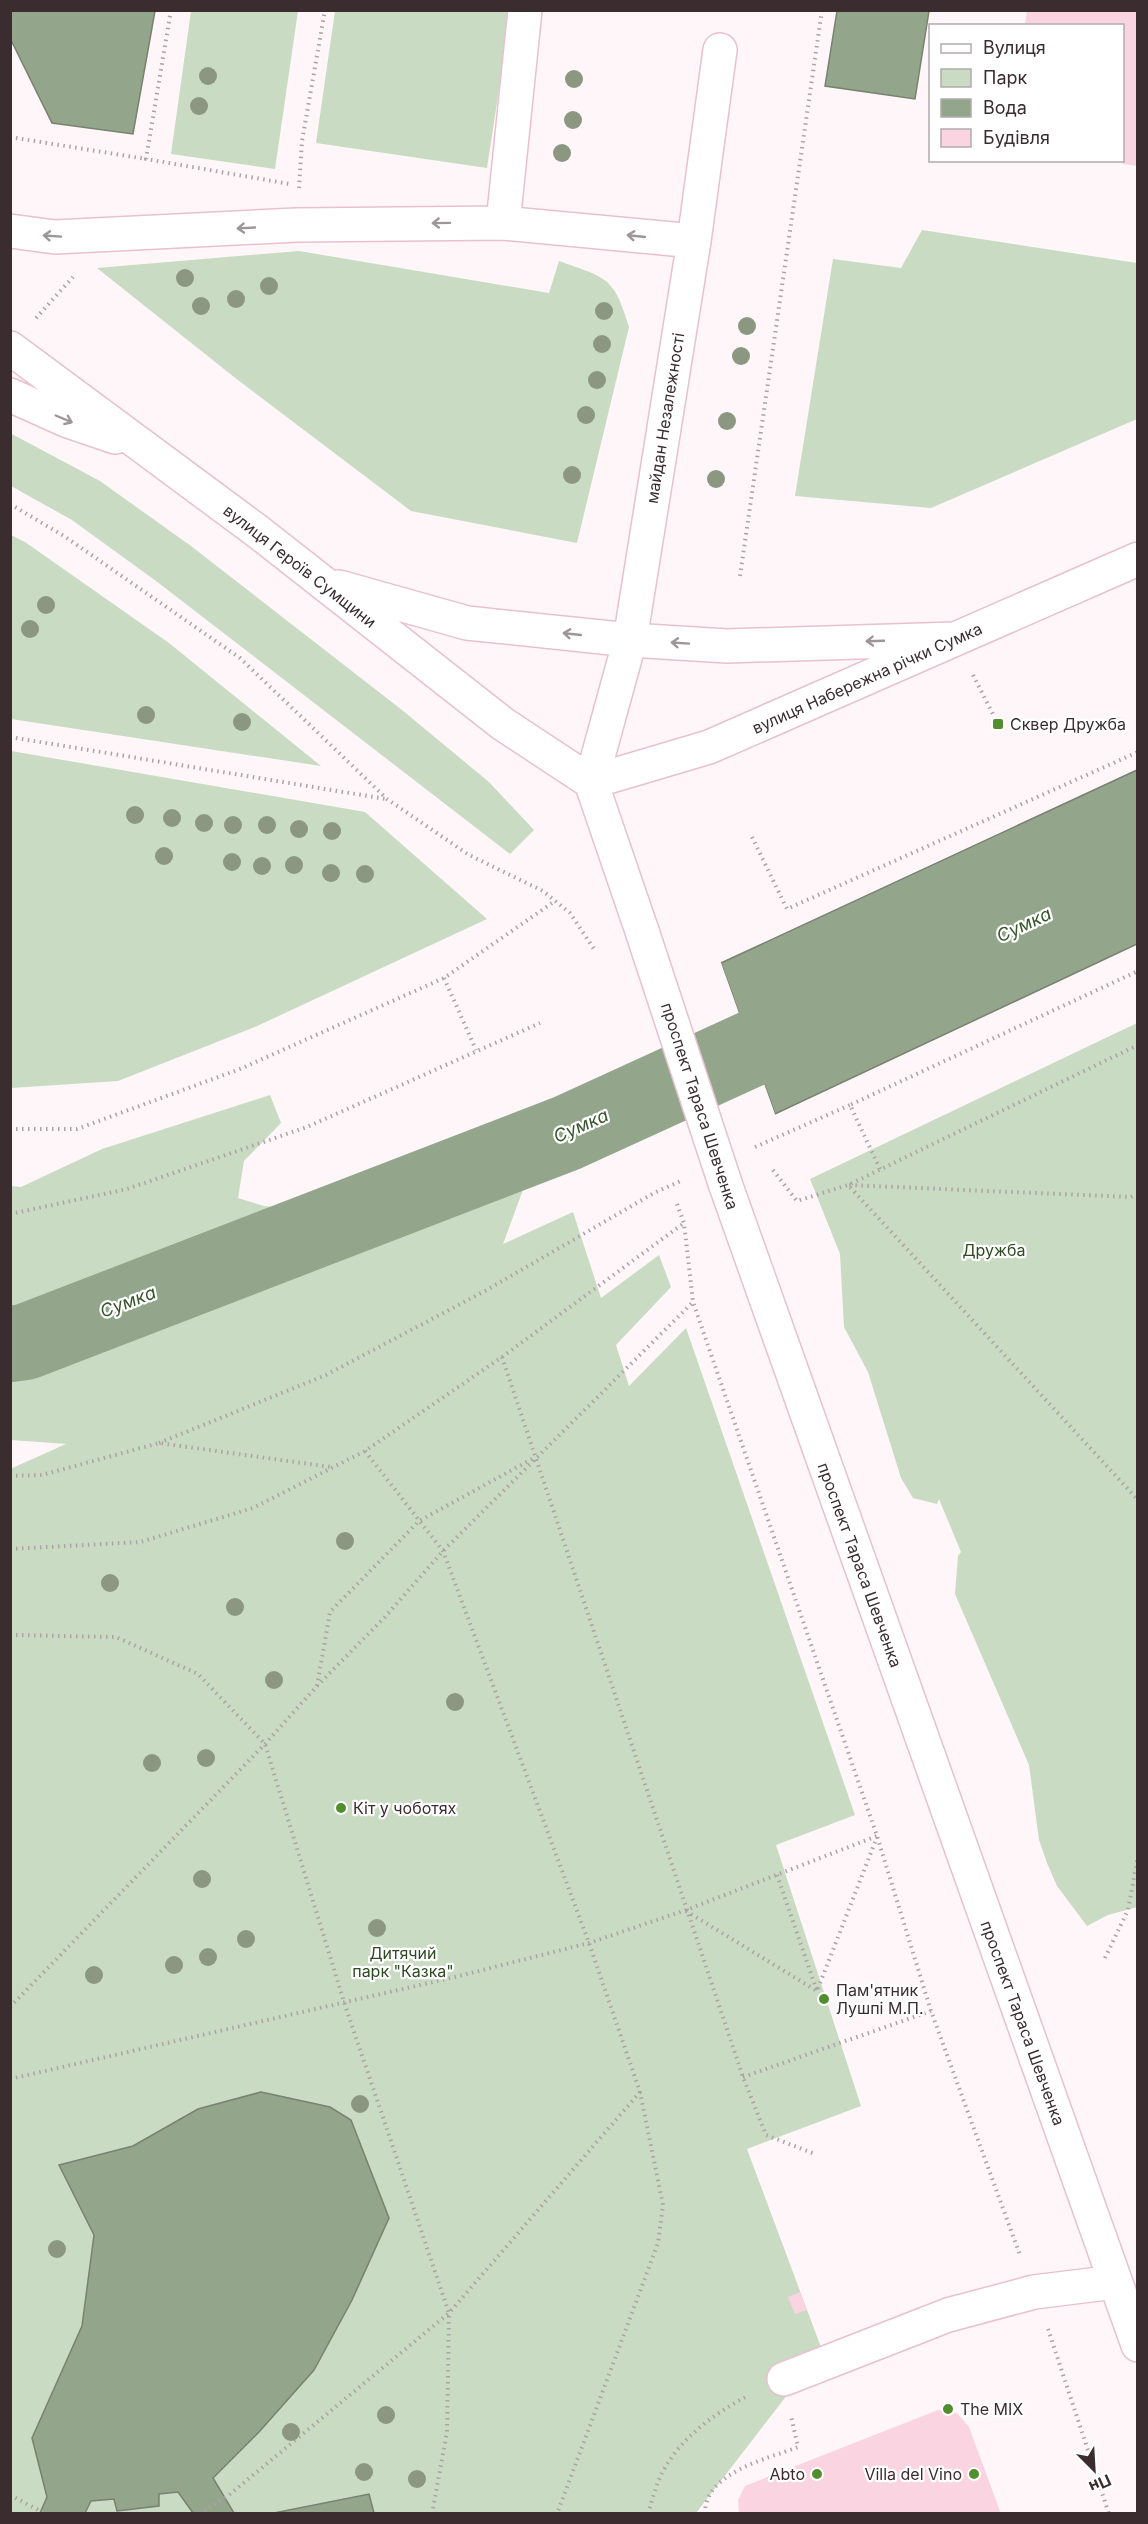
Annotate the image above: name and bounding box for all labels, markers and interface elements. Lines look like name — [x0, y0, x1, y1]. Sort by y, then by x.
legend — [929, 24, 1124, 162]
text: Вулиця — [983, 37, 1046, 58]
text: Парк — [983, 67, 1028, 88]
text: Вода — [983, 97, 1027, 118]
text: Будівля — [983, 127, 1050, 148]
one-way arrow — [432, 218, 452, 229]
one-way arrow — [237, 222, 257, 233]
one-way arrow — [42, 230, 62, 241]
one-way arrow — [626, 230, 646, 241]
street label: майдан Незалежності — [642, 331, 688, 505]
one-way arrow — [54, 414, 72, 425]
street label: вулиця Героїв Сумщини — [220, 500, 380, 632]
street label: вулиця Набережна річки Сумка — [749, 618, 985, 738]
one-way arrow — [562, 628, 582, 639]
one-way arrow — [866, 636, 886, 647]
one-way arrow — [671, 637, 691, 648]
place label: Сквер Дружба — [1010, 714, 1126, 734]
marker: Сквер Дружба — [991, 717, 1005, 731]
water label: Сумка — [993, 903, 1054, 946]
street label: проспект Тараса Шевченка — [657, 1000, 743, 1212]
water label: Сумка — [550, 1104, 612, 1147]
park label: Дружба — [962, 1240, 1026, 1260]
water label: Сумка — [97, 1281, 159, 1322]
street label: проспект Тараса Шевченка — [814, 1460, 906, 1670]
place label: Кіт у чоботях — [353, 1798, 457, 1818]
marker: Кіт у чоботях — [334, 1801, 348, 1815]
street label: проспект Тараса Шевченка — [977, 1918, 1069, 2128]
park label: Дитячий парк "Казка" — [352, 1943, 454, 1981]
place label: Пам'ятник Лушпі М.П. — [836, 1980, 924, 2018]
marker: Пам'ятник Лушпі М.П. — [817, 1992, 831, 2006]
place label: The MIX — [960, 2399, 1023, 2419]
marker: The MIX — [941, 2402, 955, 2416]
north arrow — [1064, 2440, 1124, 2500]
place label: Abto — [769, 2464, 805, 2484]
place label: Villa del Vino — [864, 2464, 962, 2484]
marker: Abto — [810, 2467, 824, 2481]
marker: Villa del Vino — [967, 2467, 981, 2481]
text: Пн — [1086, 2470, 1114, 2497]

